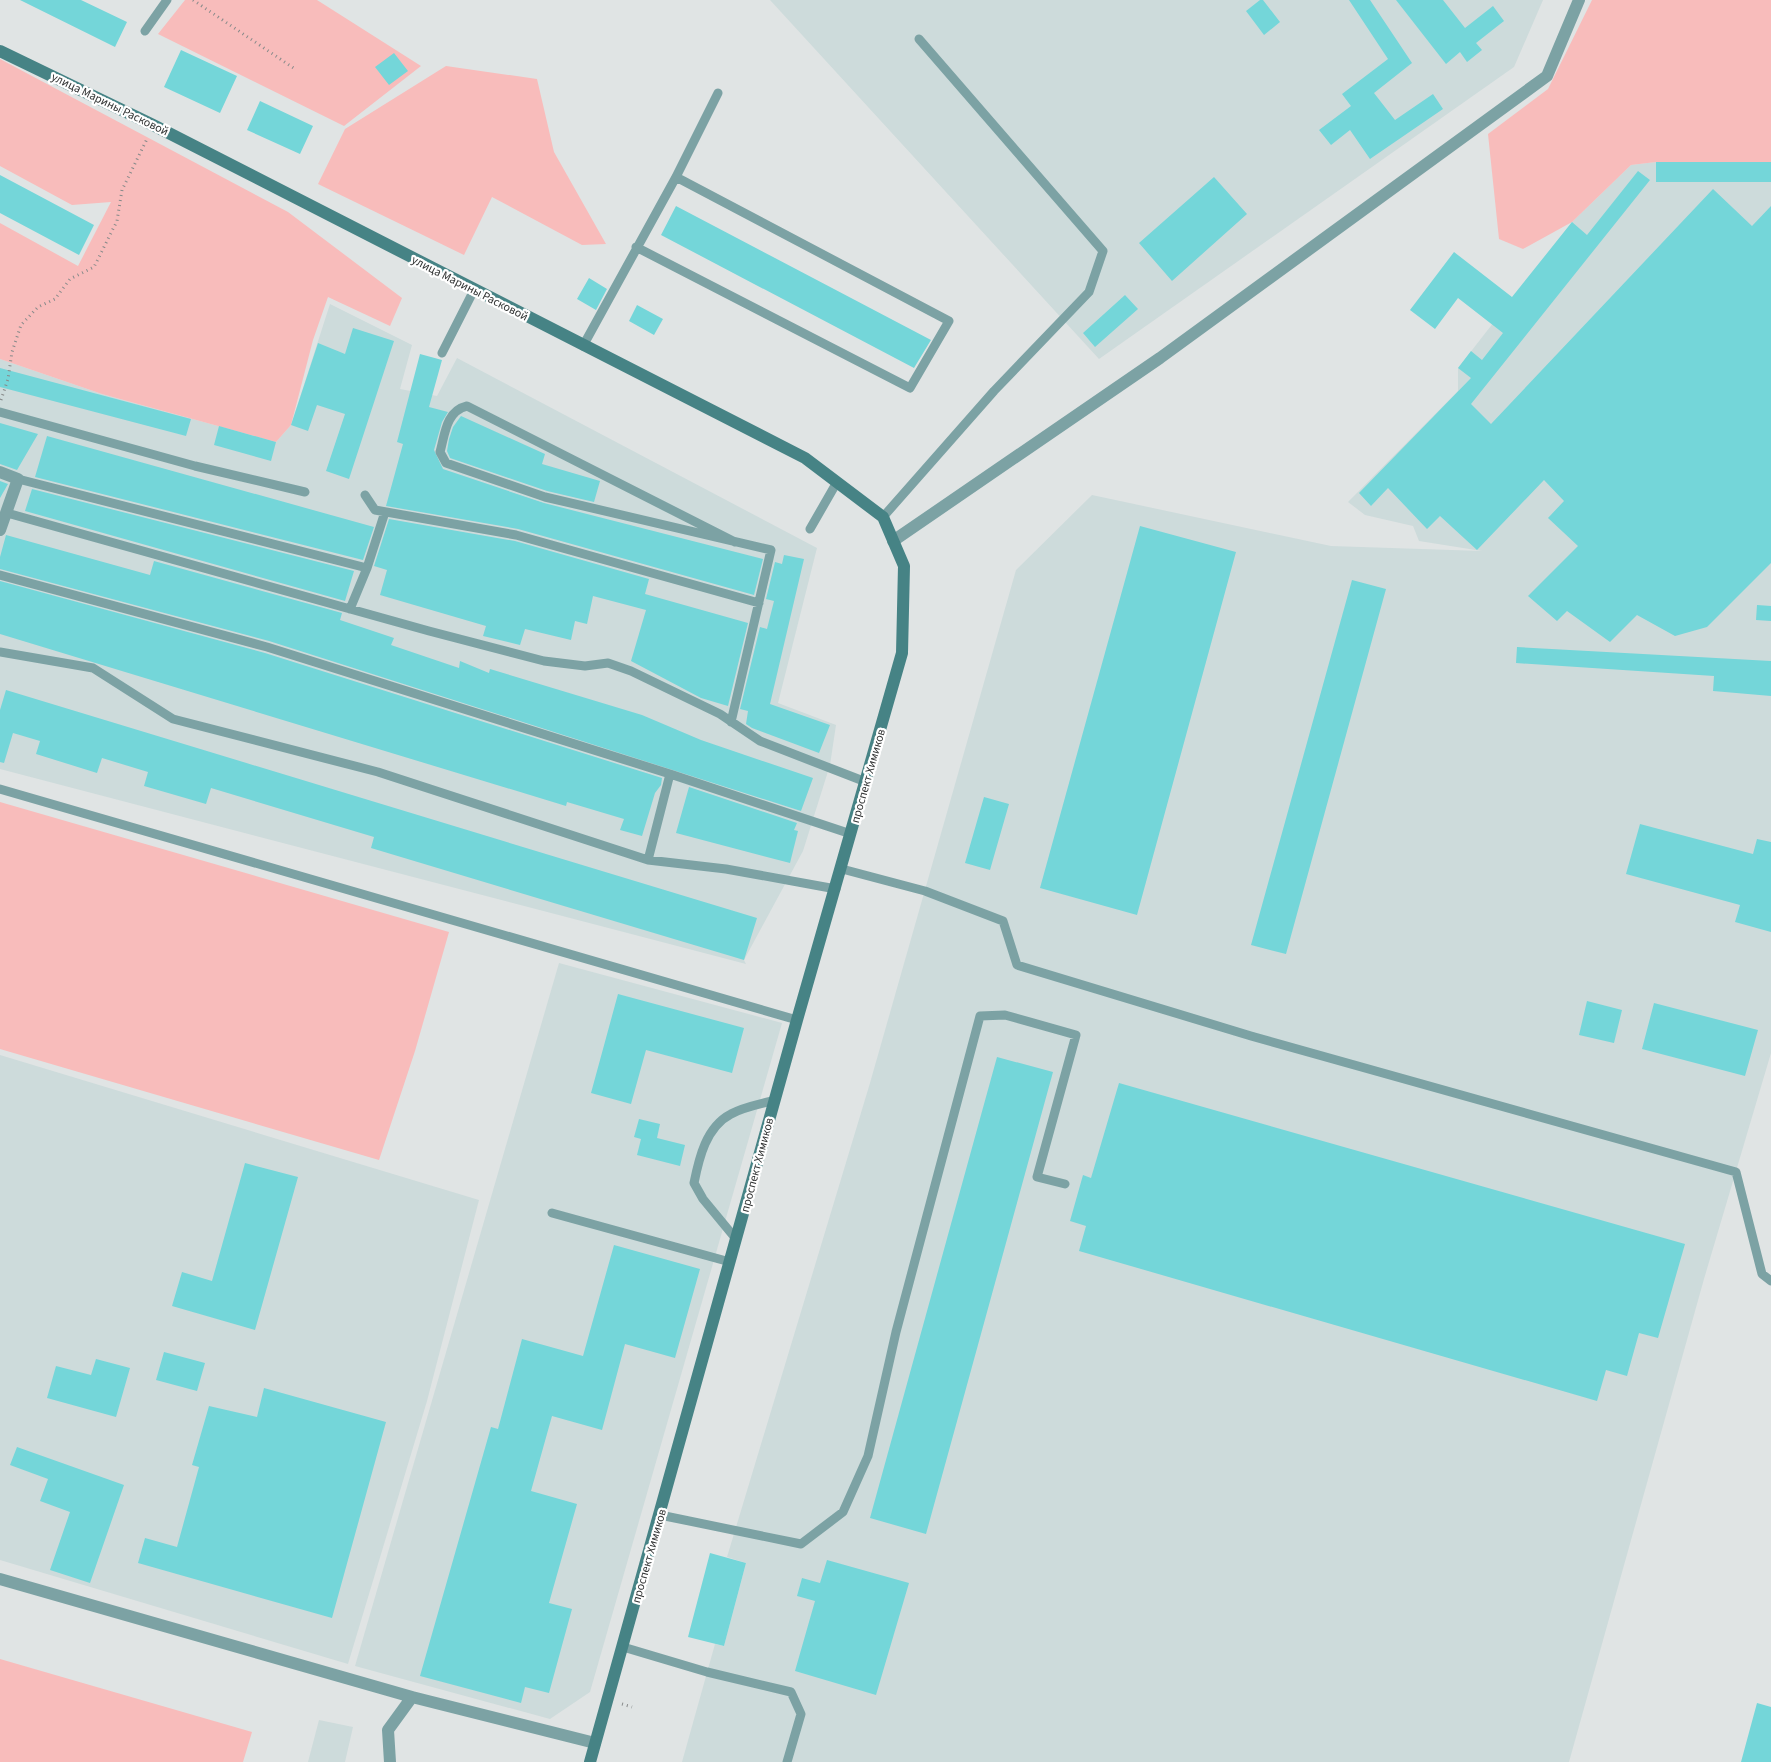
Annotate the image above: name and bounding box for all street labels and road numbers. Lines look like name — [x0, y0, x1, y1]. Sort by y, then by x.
street label: улица Марины Расковой — [48, 69, 171, 140]
street label: улица Марины Расковой — [409, 252, 531, 325]
street label: проспект Химиков — [847, 727, 890, 825]
street label: проспект Химиков — [737, 1116, 778, 1214]
street label: проспект Химиков — [628, 1507, 671, 1605]

